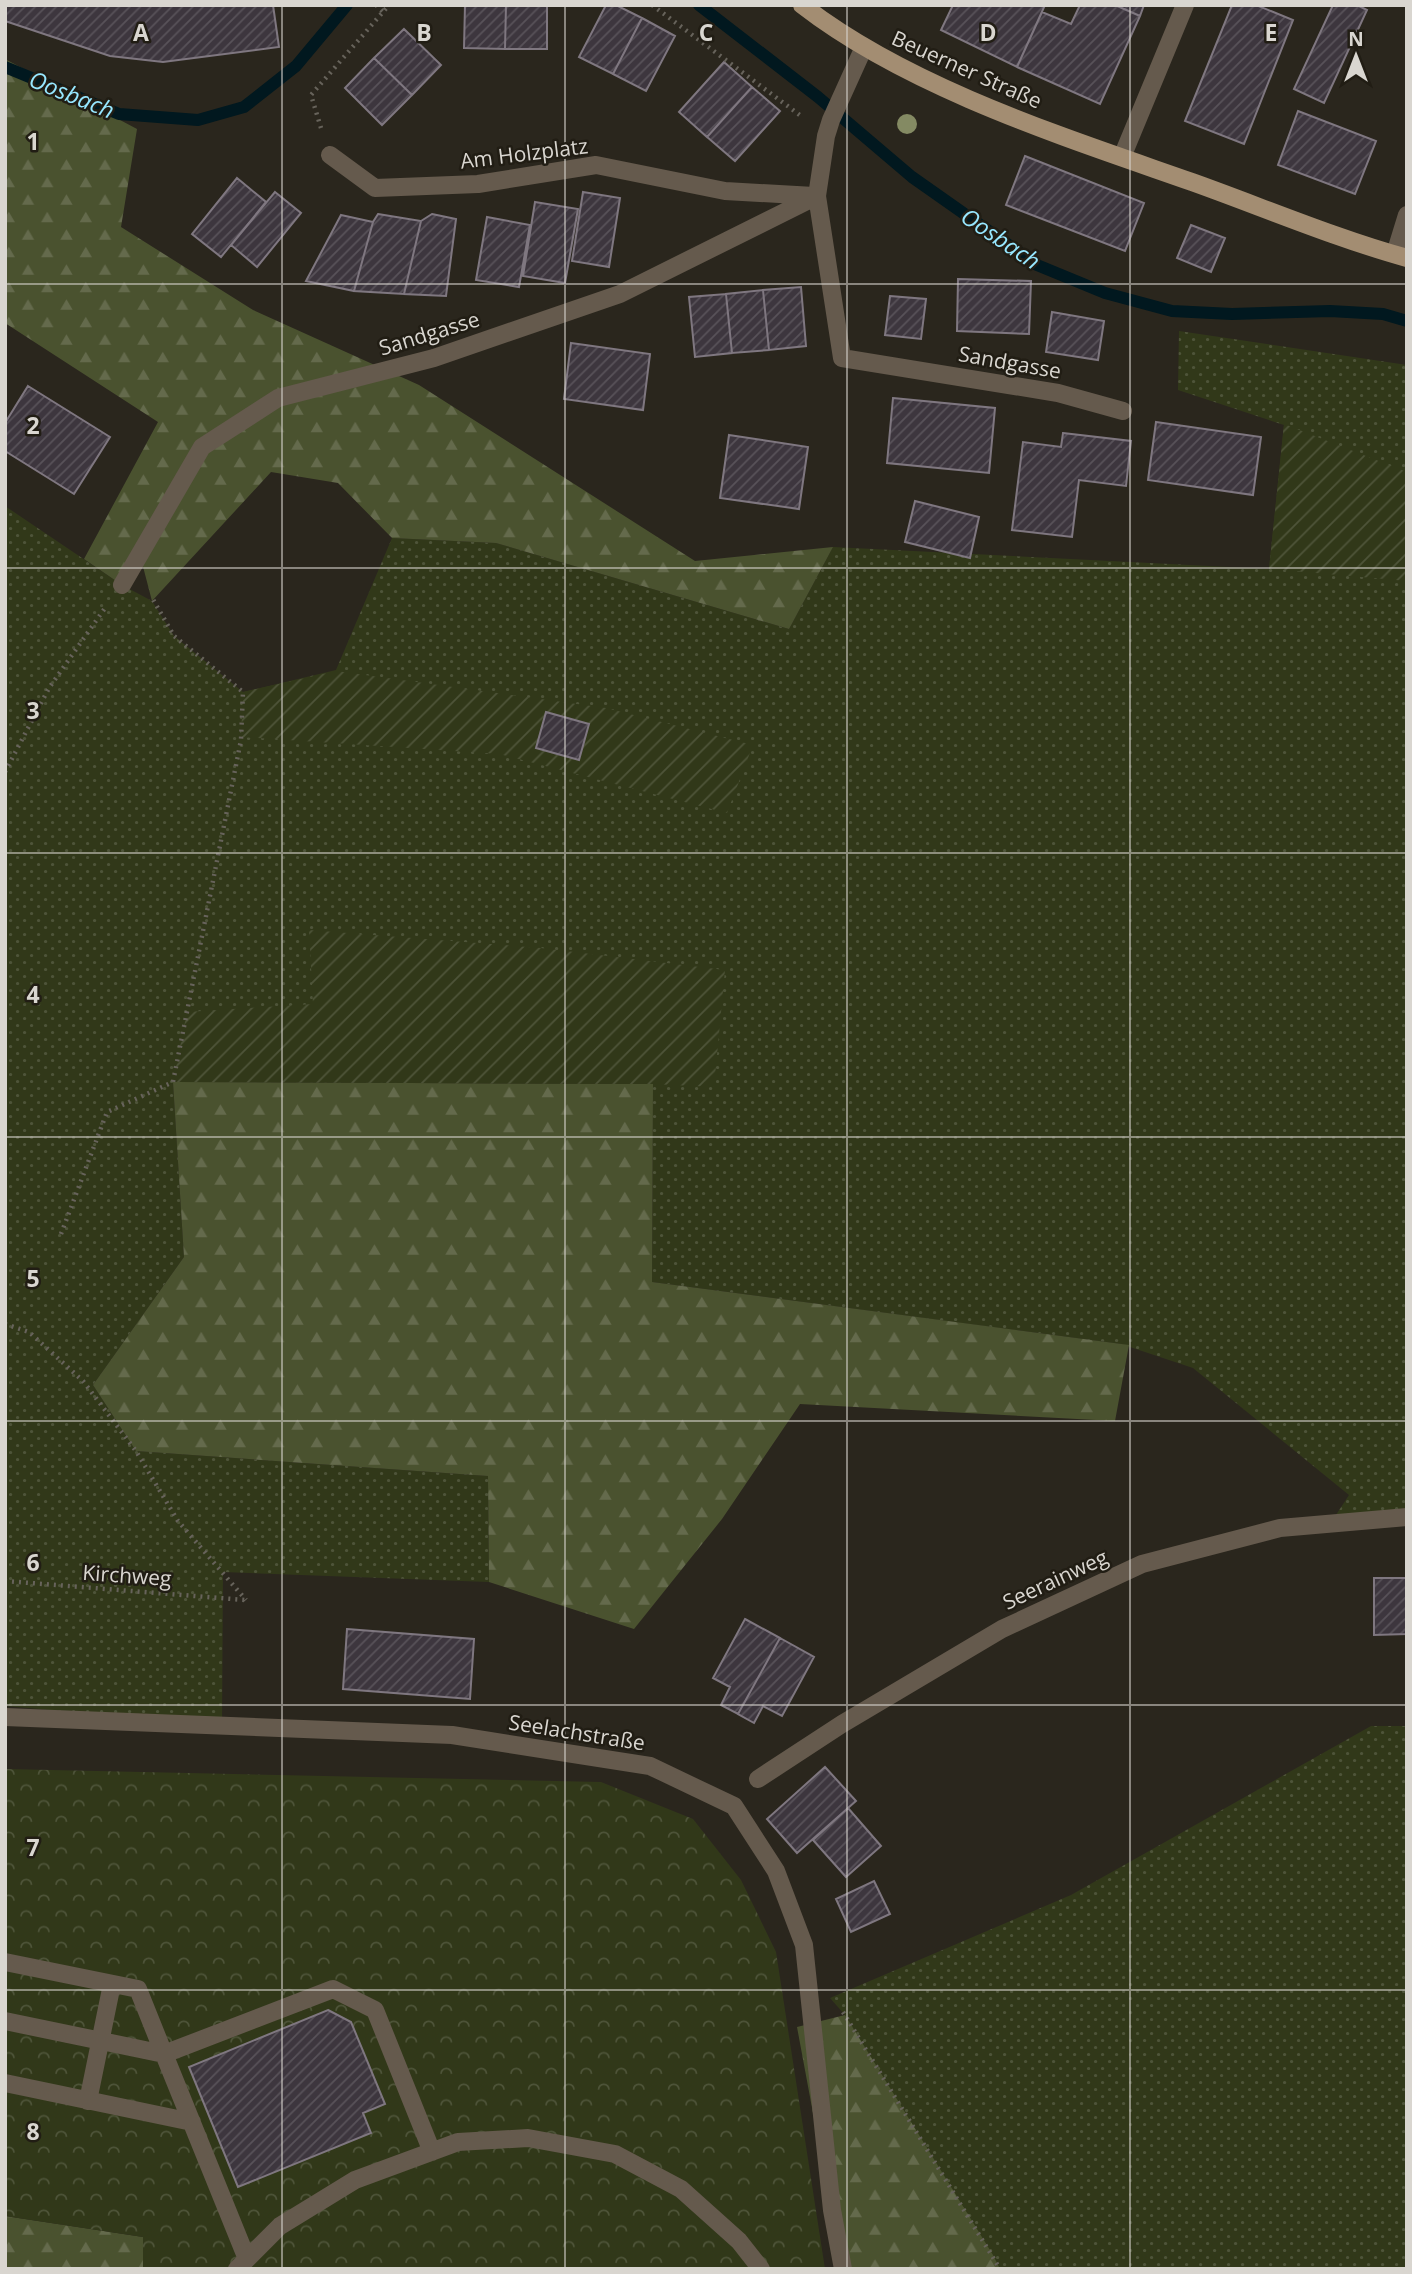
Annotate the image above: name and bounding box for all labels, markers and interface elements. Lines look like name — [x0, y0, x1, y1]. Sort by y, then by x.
text: A — [133, 16, 149, 48]
text: B — [416, 16, 432, 48]
text: C — [699, 16, 713, 48]
text: D — [979, 16, 997, 48]
text: E — [1265, 16, 1277, 48]
north arrow — [1321, 21, 1391, 91]
street label: Beuerner Straße — [888, 23, 1046, 115]
text: N — [1348, 26, 1364, 52]
water label: Oosbach — [25, 62, 119, 126]
text: 1 — [26, 125, 40, 157]
street label: Am Holzplatz — [458, 131, 590, 175]
water label: Oosbach — [955, 200, 1047, 276]
street label: Sandgasse — [375, 304, 483, 362]
street label: Sandgasse — [956, 339, 1064, 385]
text: 2 — [26, 409, 40, 441]
text: 3 — [26, 694, 40, 726]
text: 4 — [26, 978, 40, 1010]
text: 5 — [26, 1262, 40, 1294]
street label: Seerainweg — [998, 1542, 1112, 1616]
text: 6 — [26, 1546, 40, 1578]
street label: Kirchweg — [82, 1558, 172, 1592]
street label: Seelachstraße — [507, 1707, 647, 1757]
text: 7 — [26, 1831, 40, 1863]
text: 8 — [26, 2115, 40, 2147]

